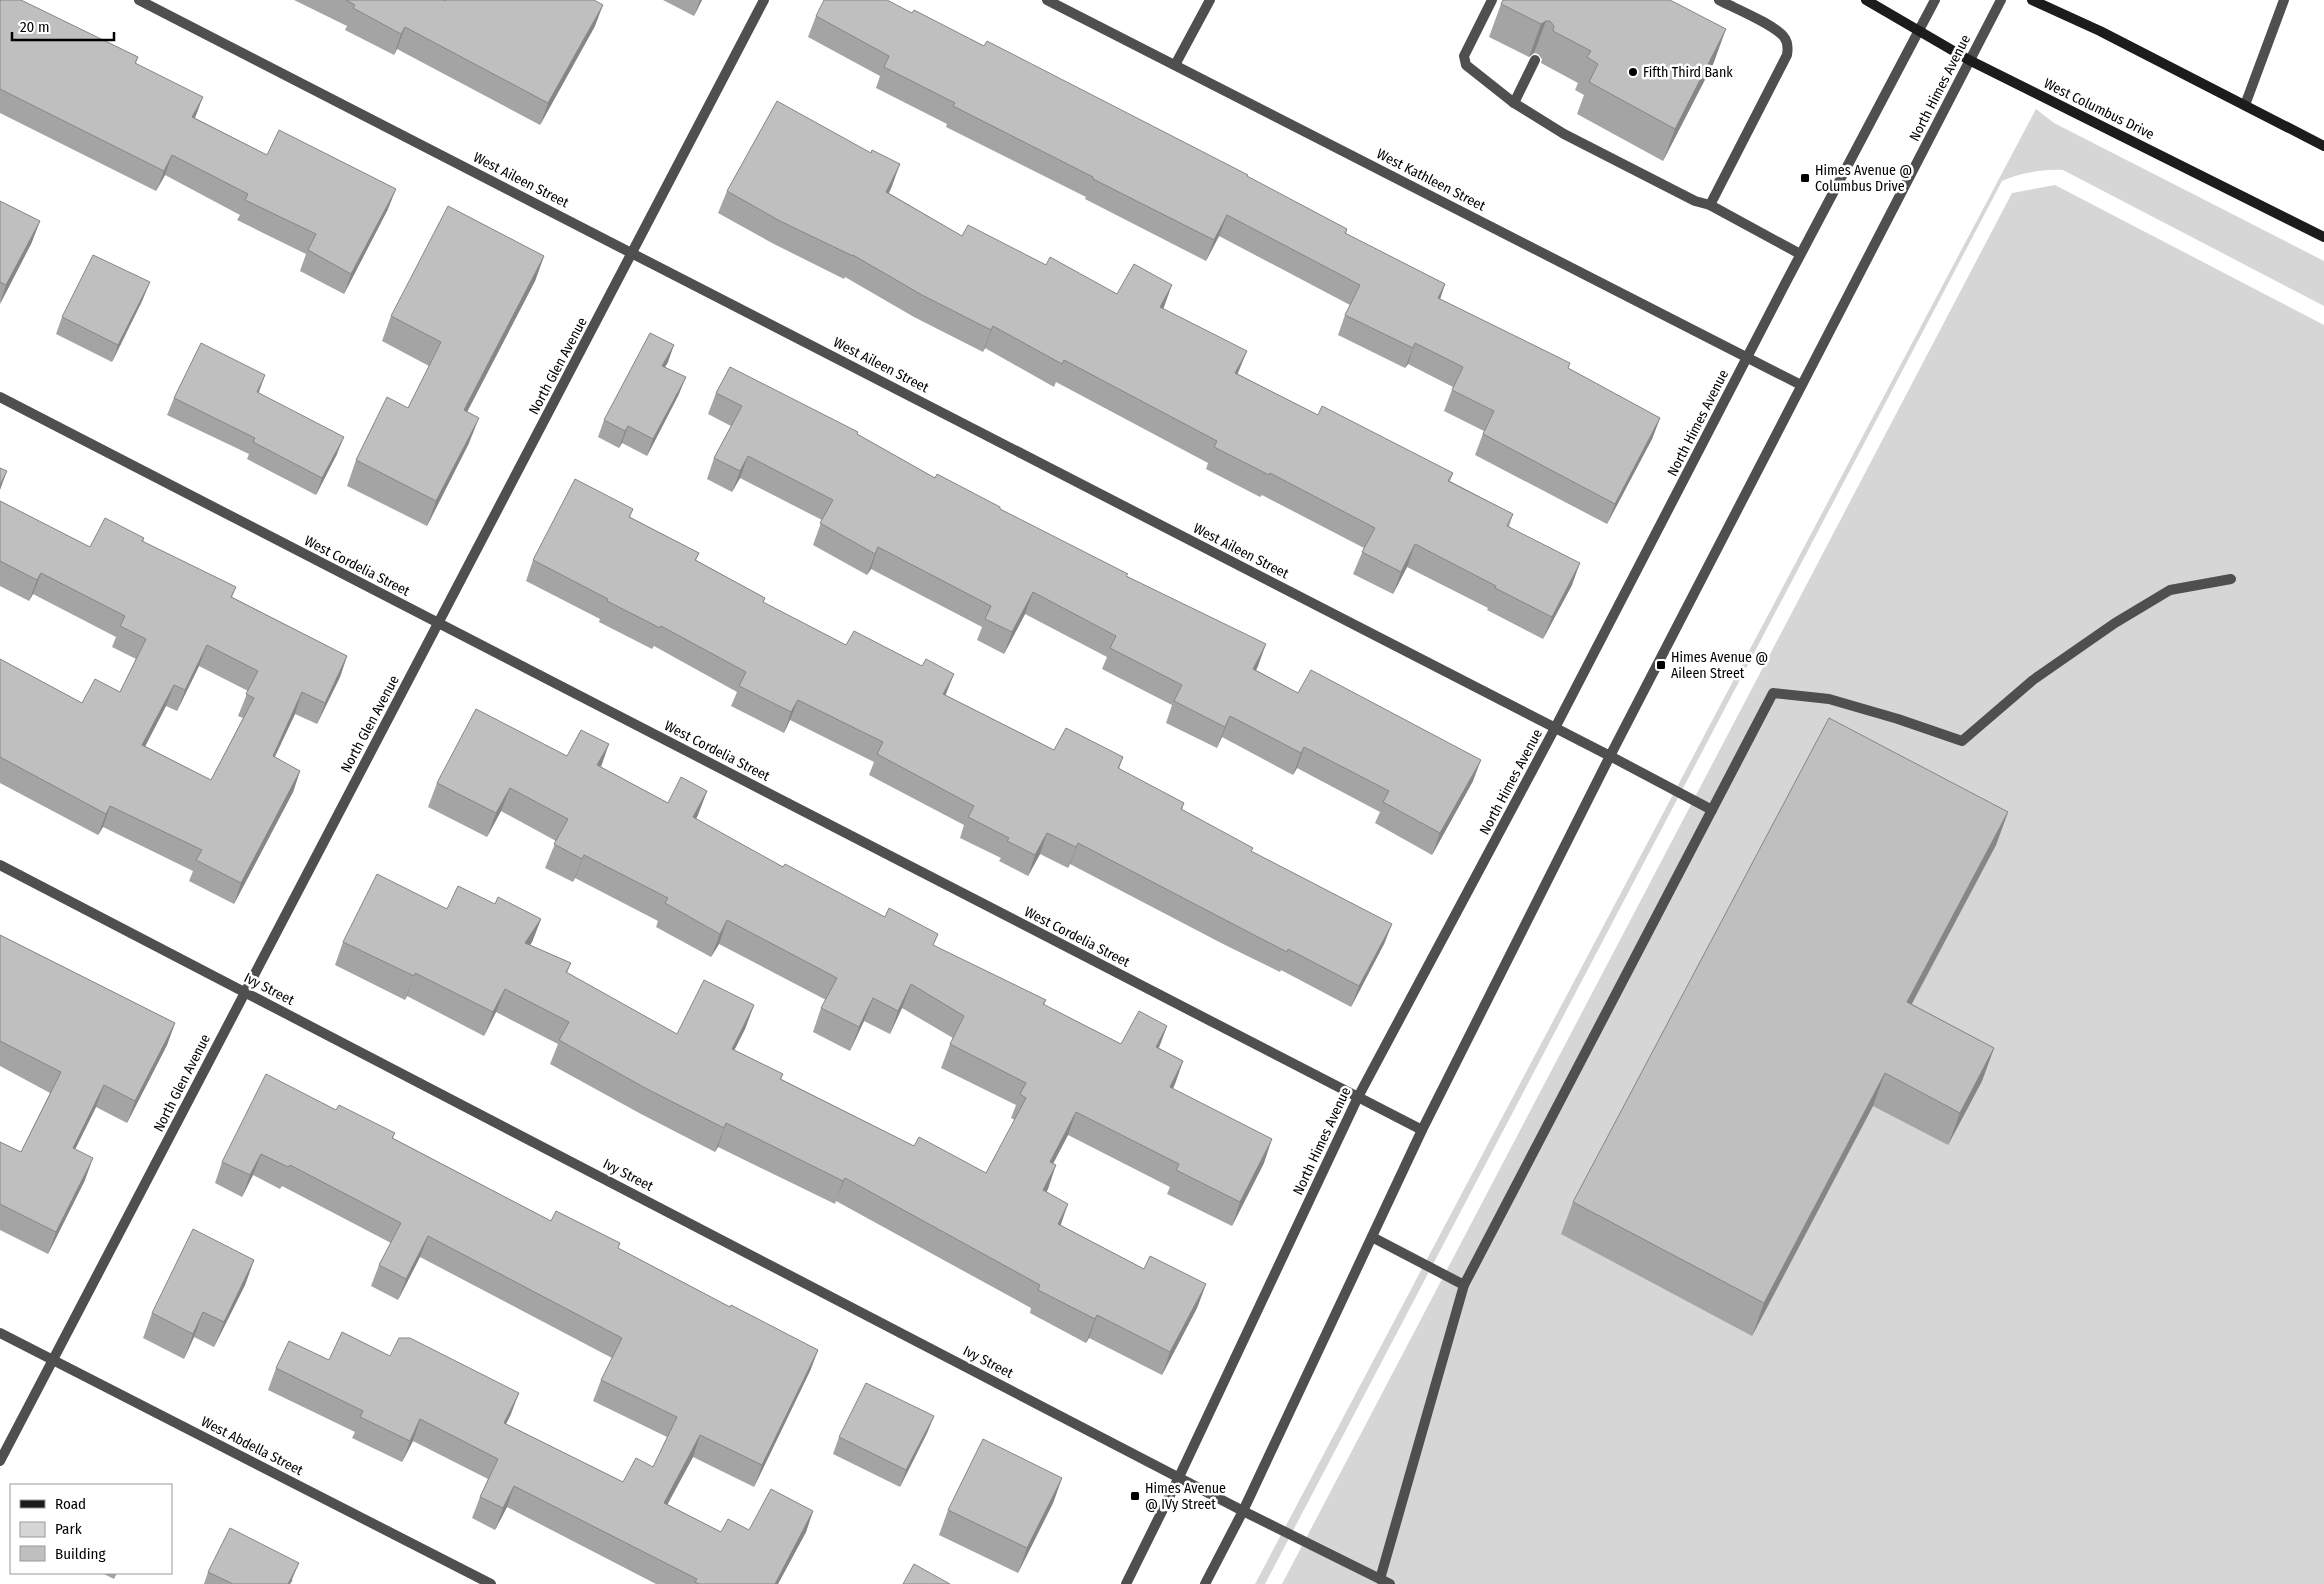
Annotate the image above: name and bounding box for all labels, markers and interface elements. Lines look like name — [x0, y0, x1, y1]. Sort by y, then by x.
scale bar — [12, 10, 115, 42]
text: 20 m — [20, 18, 50, 36]
street label: North Himes Avenue — [1906, 32, 1974, 144]
place label: Fifth Third Bank — [1643, 64, 1733, 81]
marker: Fifth Third Bank — [1627, 66, 1639, 78]
street label: West Columbus Drive — [2041, 75, 2157, 143]
street label: West Kathleen Street — [1374, 145, 1489, 215]
street label: West Aileen Street — [471, 149, 572, 211]
place label: Himes Avenue @ Columbus Drive — [1815, 162, 1912, 195]
marker: Himes Avenue @ Columbus Drive — [1799, 172, 1811, 184]
street label: North Glen Avenue — [525, 315, 591, 417]
street label: West Aileen Street — [831, 334, 932, 396]
street label: North Himes Avenue — [1664, 367, 1732, 479]
street label: West Aileen Street — [1191, 520, 1292, 582]
street label: West Cordelia Street — [301, 532, 413, 600]
place label: Himes Avenue @ Aileen Street — [1671, 649, 1768, 682]
marker: Himes Avenue @ Aileen Street — [1655, 659, 1667, 671]
street label: North Glen Avenue — [337, 673, 403, 775]
street label: West Cordelia Street — [661, 717, 773, 785]
street label: North Himes Avenue — [1476, 726, 1546, 838]
street label: West Cordelia Street — [1021, 903, 1133, 971]
street label: Ivy Street — [241, 969, 297, 1009]
street label: North Glen Avenue — [150, 1031, 214, 1135]
street label: North Himes Avenue — [1290, 1084, 1354, 1198]
street label: Ivy Street — [600, 1155, 656, 1195]
street label: Ivy Street — [960, 1342, 1016, 1382]
street label: West Abdella Street — [198, 1413, 306, 1479]
place label: Himes Avenue @ IVy Street — [1145, 1480, 1226, 1513]
legend — [10, 1484, 172, 1574]
marker: Himes Avenue @ IVy Street — [1129, 1490, 1141, 1502]
text: Road — [55, 1495, 86, 1513]
text: Park — [55, 1520, 82, 1538]
text: Building — [55, 1545, 106, 1563]

